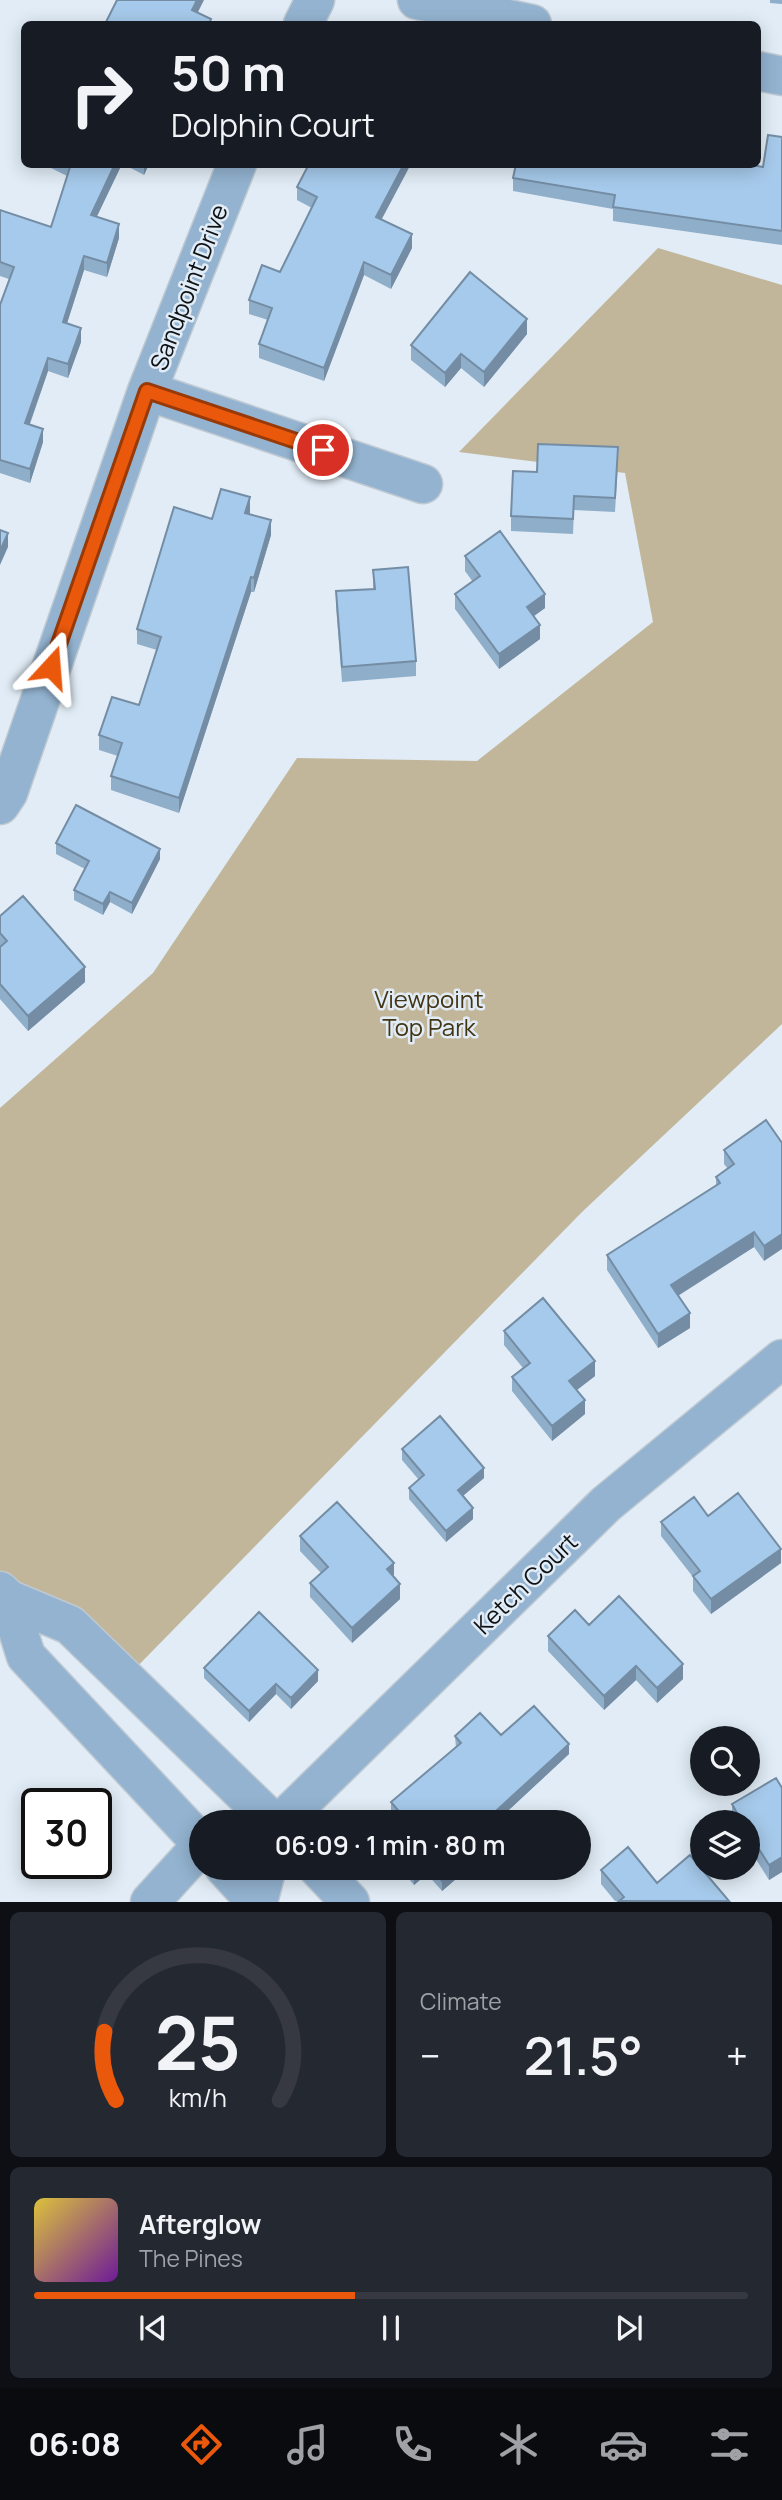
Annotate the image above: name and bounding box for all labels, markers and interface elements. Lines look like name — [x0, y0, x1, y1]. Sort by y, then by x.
text: 50 m — [171, 39, 286, 106]
icon: right — [56, 49, 147, 140]
text: Dolphin Court — [171, 103, 375, 147]
street label: Sandpoint Drive — [141, 199, 235, 375]
pin — [293, 420, 353, 480]
icon: arrive — [304, 431, 342, 469]
position arrow — [14, 630, 88, 704]
park label: Viewpoint Top Park — [374, 982, 484, 1043]
street label: Ketch Court — [466, 1525, 584, 1641]
map controls — [690, 1726, 760, 1880]
button: search — [690, 1726, 760, 1796]
speed limit sign: 30 — [21, 1788, 112, 1879]
button: layers — [690, 1810, 760, 1880]
text: 06:09 · 1 min · 80 m — [275, 1827, 505, 1863]
text: Climate — [420, 1985, 502, 2017]
text: 25 — [155, 1993, 241, 2093]
text: 21.5° — [524, 2020, 643, 2091]
text: − — [420, 2029, 441, 2081]
text: + — [726, 2029, 748, 2081]
text: km/h — [169, 2080, 227, 2115]
text: Afterglow — [139, 2206, 261, 2242]
text: The Pines — [139, 2242, 243, 2274]
icon: previous — [134, 2309, 172, 2347]
icon: pause — [372, 2309, 410, 2347]
icon: next — [610, 2309, 648, 2347]
icon: directions — [177, 2420, 226, 2469]
icon: music — [283, 2420, 332, 2469]
icon: phone — [388, 2420, 437, 2469]
icon: climate — [494, 2420, 543, 2469]
icon: car — [599, 2420, 648, 2469]
icon: filters — [705, 2420, 754, 2469]
text: 06:08 — [28, 2422, 121, 2466]

